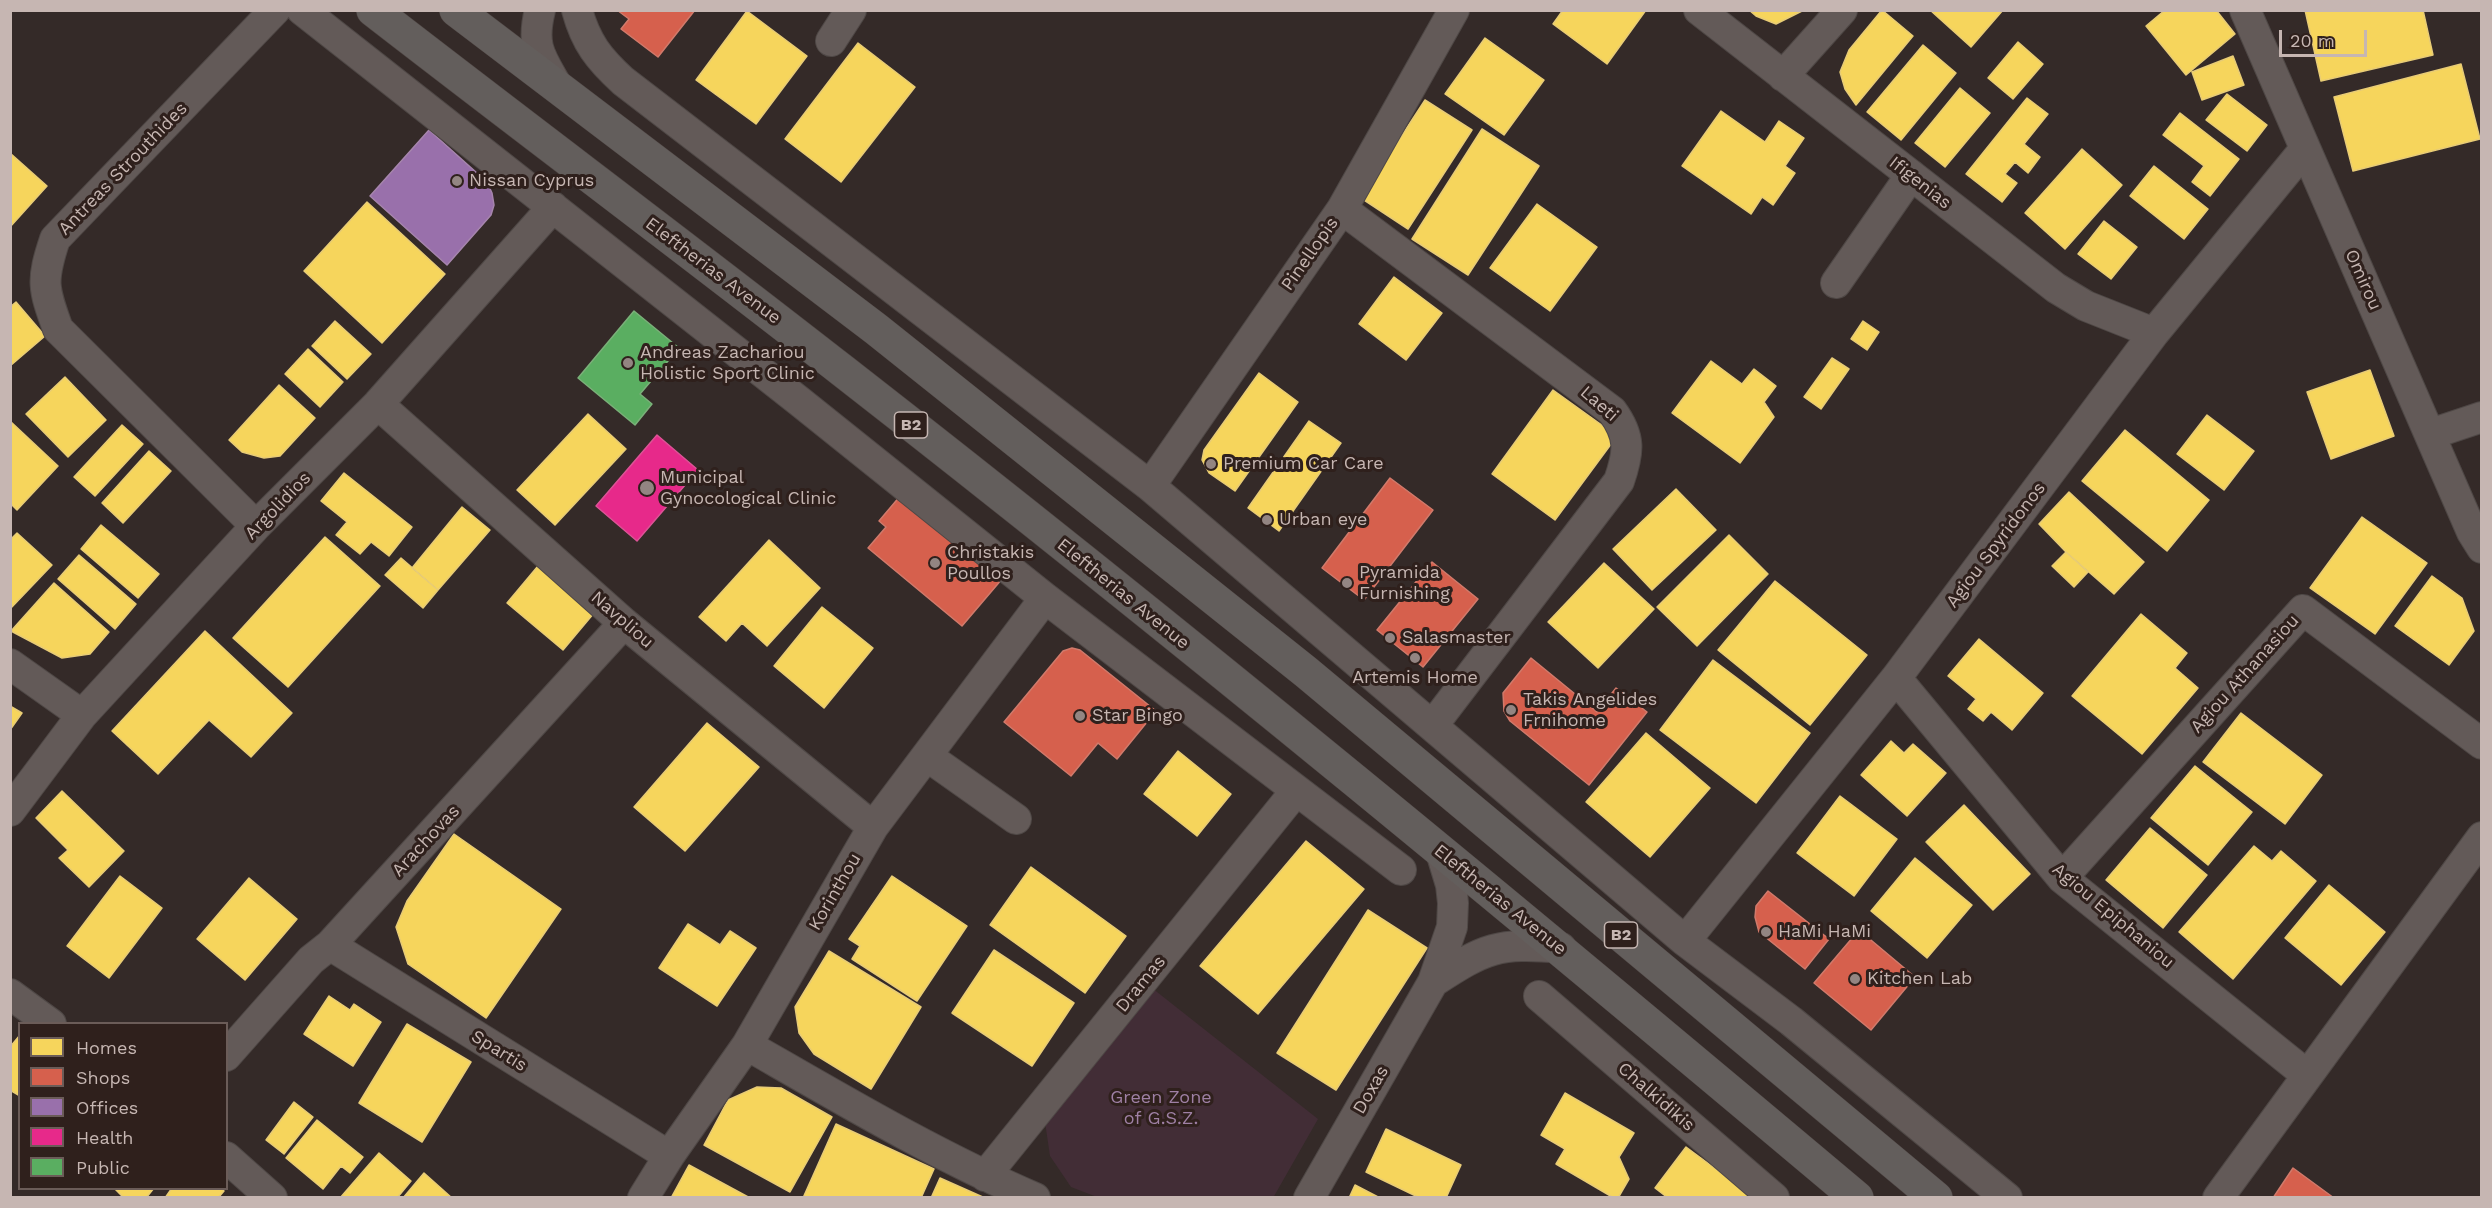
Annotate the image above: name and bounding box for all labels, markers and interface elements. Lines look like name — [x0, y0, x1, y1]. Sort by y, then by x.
scale bar — [2282, 18, 2370, 56]
text: 20 m — [2290, 30, 2335, 51]
street label: Antreas Strouthides — [54, 98, 192, 240]
street label: Ifigenias — [1885, 152, 1955, 214]
place label: Nissan Cyprus — [469, 170, 594, 192]
marker: Nissan Cyprus — [450, 174, 464, 188]
street label: Eleftherias Avenue — [641, 213, 785, 329]
street label: Pinellopis — [1277, 213, 1343, 295]
street label: Omirou — [2340, 246, 2386, 314]
place label: Andreas Zachariou Holistic Sport Clinic — [640, 342, 815, 385]
marker: Andreas Zachariou Holistic Sport Clinic — [621, 356, 635, 370]
street label: Laeti — [1576, 382, 1622, 426]
road number: B2 — [894, 412, 928, 438]
place label: Premium Car Care — [1223, 453, 1384, 475]
marker: Premium Car Care — [1204, 457, 1218, 471]
place label: Municipal Gynocological Clinic — [660, 467, 836, 510]
street label: Argolidios — [240, 468, 316, 544]
street label: Agiou Spyridonos — [1942, 478, 2050, 612]
marker: Municipal Gynocological Clinic — [638, 479, 656, 497]
place label: Urban eye — [1279, 509, 1367, 531]
marker: Urban eye — [1260, 513, 1274, 527]
street label: Eleftherias Avenue — [1052, 534, 1194, 654]
place label: Christakis Poullos — [947, 542, 1034, 584]
marker: Christakis Poullos — [928, 556, 942, 570]
place label: Pyramida Furnishing — [1359, 562, 1450, 604]
marker: Pyramida Furnishing — [1340, 576, 1354, 590]
street label: Navpliou — [586, 587, 658, 653]
street label: Agiou Athanasiou — [2186, 610, 2304, 738]
place label: Salasmaster — [1402, 627, 1511, 649]
marker: Salasmaster — [1383, 631, 1397, 645]
marker: Artemis Home — [1408, 651, 1422, 665]
place label: Artemis Home — [1352, 667, 1478, 689]
place label: Takis Angelides Frnihome — [1523, 689, 1657, 732]
marker: Takis Angelides Frnihome — [1504, 703, 1518, 717]
place label: Star Bingo — [1092, 705, 1183, 727]
marker: Star Bingo — [1073, 709, 1087, 723]
street label: Arachovas — [387, 801, 465, 881]
street label: Eleftherias Avenue — [1429, 840, 1571, 960]
street label: Korinthou — [804, 850, 866, 934]
street label: Agiou Epiphaniou — [2048, 859, 2178, 973]
place label: HaMi HaMi — [1778, 921, 1871, 943]
road number: B2 — [1604, 922, 1638, 948]
marker: HaMi HaMi — [1759, 925, 1773, 939]
street label: Dramas — [1112, 951, 1170, 1017]
place label: Kitchen Lab — [1867, 968, 1972, 990]
marker: Kitchen Lab — [1848, 972, 1862, 986]
legend — [18, 1022, 228, 1190]
street label: Spartis — [467, 1026, 531, 1076]
text: Homes — [76, 1037, 137, 1058]
street label: Chalkidikis — [1613, 1058, 1699, 1136]
street label: Doxas — [1349, 1062, 1393, 1118]
text: Shops — [76, 1067, 130, 1088]
park label: Green Zone of G.S.Z. — [1110, 1087, 1212, 1130]
text: Offices — [76, 1097, 138, 1118]
text: Health — [76, 1127, 133, 1148]
text: Public — [76, 1157, 130, 1178]

